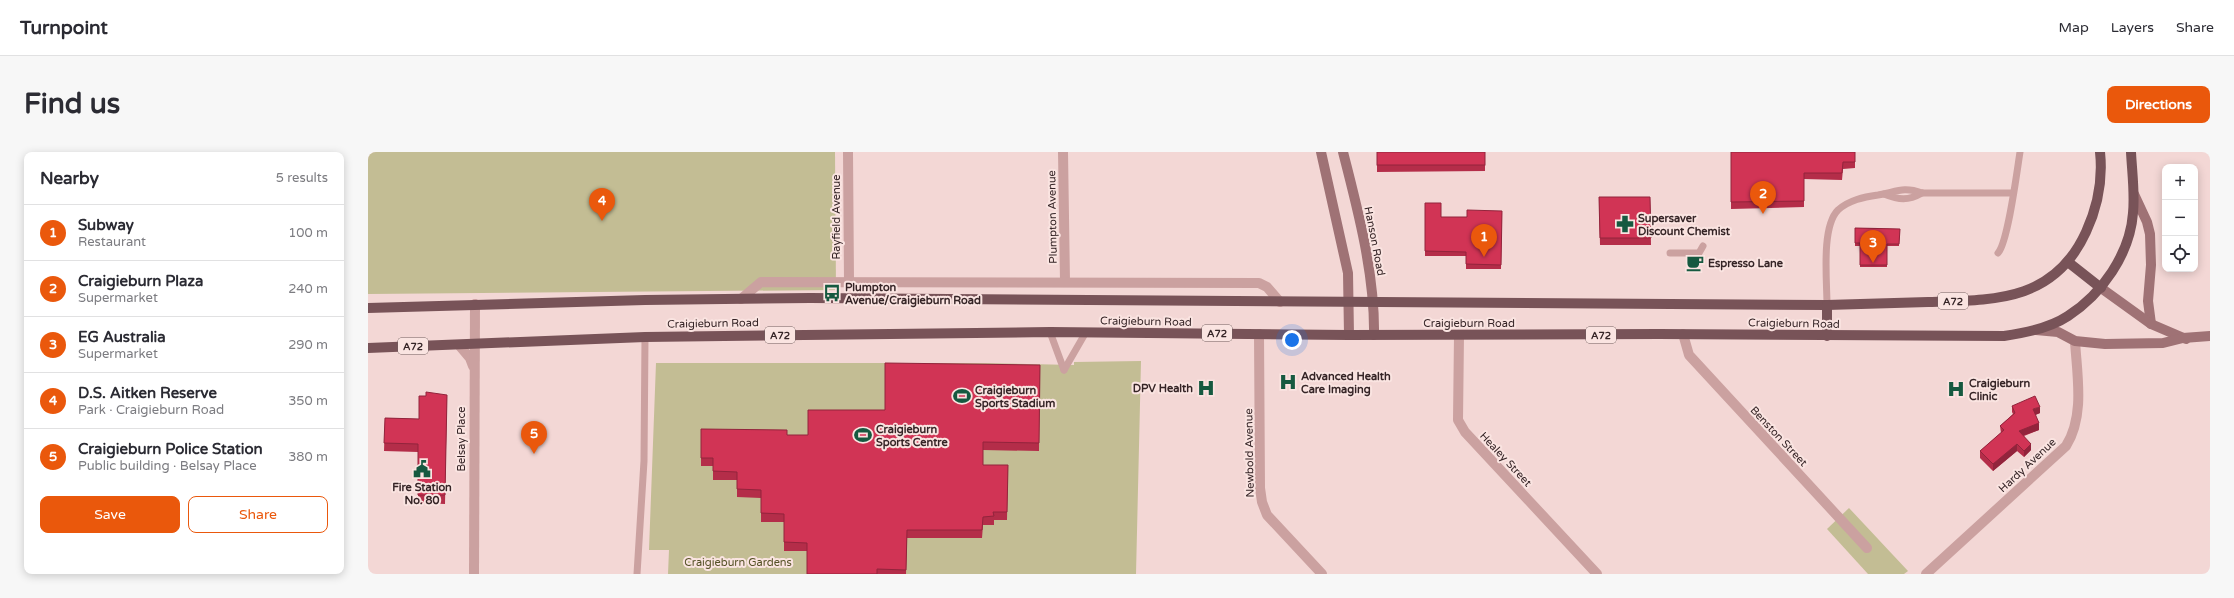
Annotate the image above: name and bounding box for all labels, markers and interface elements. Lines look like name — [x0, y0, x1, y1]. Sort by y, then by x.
text: Turnpoint — [20, 17, 108, 39]
text: Map — [2059, 19, 2089, 36]
text: Layers — [2111, 19, 2154, 36]
text: Share — [2176, 19, 2214, 36]
button: Directions — [2107, 86, 2210, 123]
text: Find us — [24, 87, 120, 121]
map controls — [2162, 164, 2198, 272]
button: + — [2162, 164, 2198, 200]
text: Nearby — [40, 168, 99, 189]
text: 5 results — [276, 170, 328, 186]
street label: Plumpton Avenue — [1045, 170, 1060, 264]
street label: Rayfield Avenue — [830, 175, 843, 259]
pin: 2 — [1750, 181, 1776, 214]
pin: 4 — [589, 188, 615, 221]
button: − — [2162, 200, 2198, 236]
street label: Hanson Road — [1361, 205, 1388, 277]
place label: Supersaver Discount Chemist — [1638, 212, 1731, 238]
pharmacy icon: Supersaver Discount Chemist — [1615, 214, 1635, 234]
text: Subway — [78, 216, 134, 234]
pin: 1 — [1471, 224, 1497, 257]
text: 1 — [49, 225, 57, 241]
text: 100 m — [288, 225, 328, 241]
pin: 3 — [1860, 230, 1886, 263]
text: Restaurant — [78, 234, 146, 250]
button: locate — [2162, 236, 2198, 272]
cafe icon: Espresso Lane — [1685, 253, 1705, 273]
place label: Espresso Lane — [1708, 257, 1784, 271]
text: Craigieburn Plaza — [78, 272, 203, 290]
text: 2 — [49, 281, 57, 297]
text: 240 m — [288, 281, 328, 297]
place label: Plumpton Avenue/Craigieburn Road — [845, 281, 981, 308]
bus stop icon: Plumpton Avenue/Craigieburn Road — [822, 283, 842, 303]
text: Supermarket — [78, 290, 158, 306]
road number: A72 — [1938, 293, 1968, 309]
street label: Craigieburn Road — [1100, 314, 1192, 329]
street label: Craigieburn Road — [667, 316, 759, 331]
street label: Craigieburn Road — [1748, 316, 1840, 331]
street label: Craigieburn Road — [1423, 317, 1515, 330]
road number: A72 — [1202, 325, 1232, 341]
road number: A72 — [765, 327, 795, 343]
road number: A72 — [1586, 327, 1616, 343]
text: EG Australia — [78, 328, 166, 346]
your location — [1282, 330, 1302, 350]
text: 3 — [49, 337, 57, 353]
text: 290 m — [288, 337, 328, 353]
road number: A72 — [398, 338, 428, 354]
text: Supermarket — [78, 346, 158, 362]
place label: Advanced Health Care Imaging — [1301, 370, 1391, 397]
hospital icon: Advanced Health Care Imaging — [1278, 372, 1298, 392]
place label: Craigieburn Clinic — [1969, 377, 2030, 403]
hospital icon: DPV Health — [1196, 378, 1216, 398]
hospital icon: Craigieburn Clinic — [1946, 379, 1966, 399]
place label: DPV Health — [1133, 382, 1193, 395]
text: D.S. Aitken Reserve — [78, 384, 217, 402]
place label: Craigieburn Sports Stadium — [975, 384, 1055, 411]
sports icon: Craigieburn Sports Stadium — [952, 386, 972, 406]
text: 4 — [49, 393, 57, 409]
text: 350 m — [288, 393, 328, 409]
text: Park · Craigieburn Road — [78, 402, 224, 418]
street label: Benston Street — [1747, 404, 1810, 469]
street label: Belsay Place — [455, 407, 468, 471]
street label: Newbold Avenue — [1242, 408, 1257, 498]
pin: 5 — [521, 421, 547, 454]
place label: Craigieburn Sports Centre — [876, 423, 948, 450]
sports icon: Craigieburn Sports Centre — [853, 425, 873, 445]
street label: Healey Street — [1477, 429, 1534, 489]
street label: Hardy Avenue — [1996, 436, 2059, 495]
text: Craigieburn Police Station — [78, 440, 263, 458]
text: 5 — [49, 449, 57, 465]
text: 380 m — [288, 449, 328, 465]
text: Public building · Belsay Place — [78, 458, 257, 474]
public building icon: Fire Station No. 80 — [412, 459, 432, 479]
place label: Fire Station No. 80 — [392, 481, 452, 507]
button: Save — [40, 496, 180, 533]
button: Share — [188, 496, 328, 533]
park label: Craigieburn Gardens — [684, 556, 792, 569]

